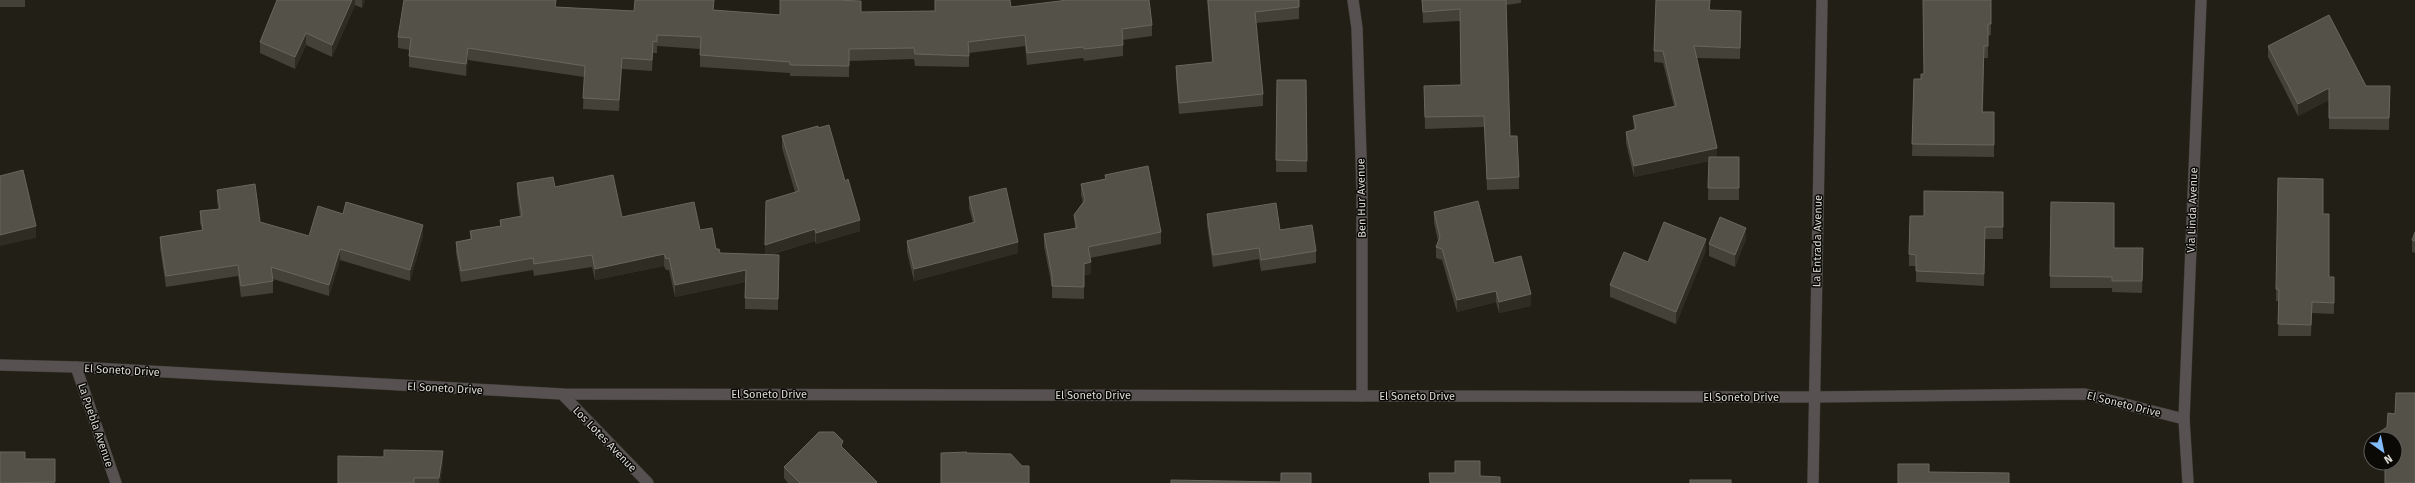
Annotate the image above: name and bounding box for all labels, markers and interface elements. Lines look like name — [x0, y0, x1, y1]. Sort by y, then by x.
street label: Ben Hur Avenue — [1354, 158, 1369, 238]
street label: Via Linda Avenue — [2185, 167, 2200, 253]
street label: La Entrada Avenue — [1810, 195, 1825, 287]
street label: El Soneto Drive — [84, 362, 160, 379]
street label: El Soneto Drive — [407, 380, 483, 397]
street label: La Puebla Avenue — [75, 382, 116, 469]
street label: El Soneto Drive — [731, 388, 807, 401]
street label: El Soneto Drive — [1055, 389, 1131, 402]
street label: El Soneto Drive — [2086, 389, 2162, 420]
street label: El Soneto Drive — [1379, 390, 1455, 403]
street label: El Soneto Drive — [1703, 391, 1779, 404]
street label: Los Lotes Avenue — [570, 404, 639, 475]
north arrow — [2363, 431, 2403, 471]
text: N — [2382, 452, 2395, 466]

